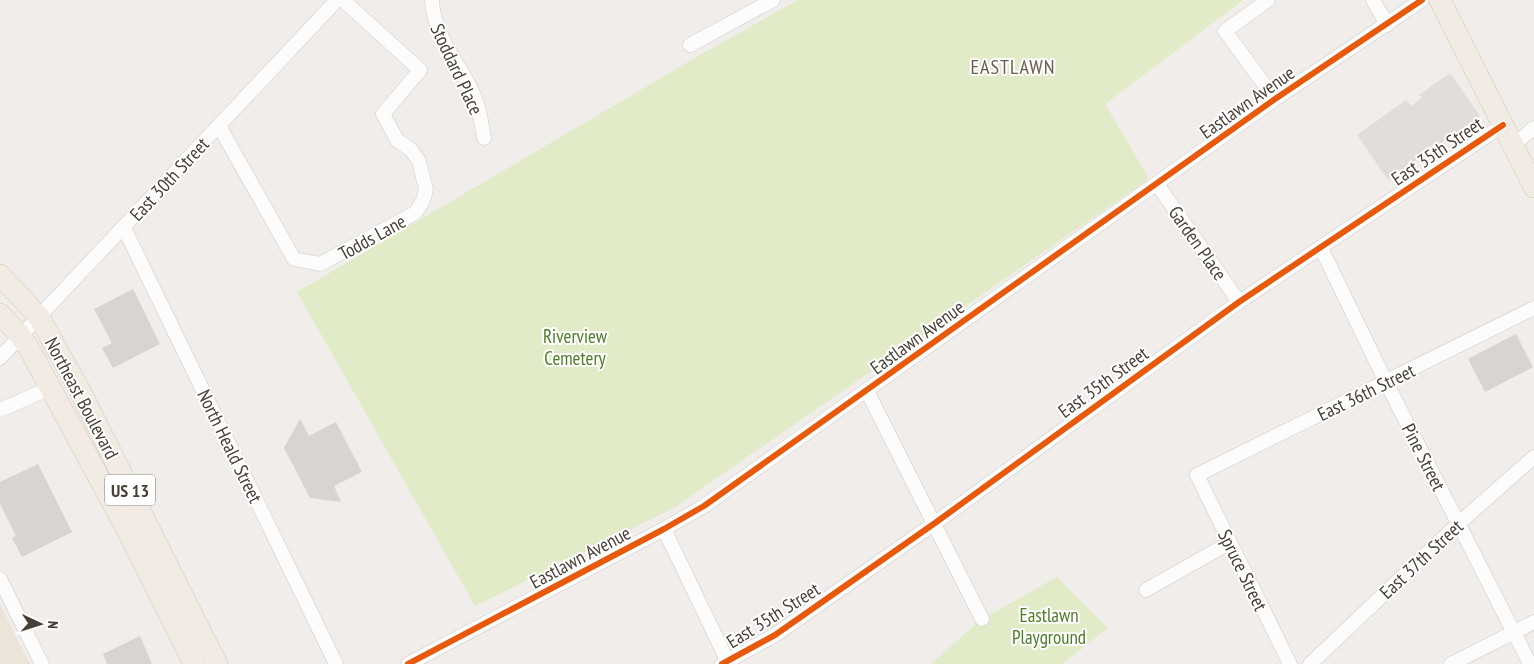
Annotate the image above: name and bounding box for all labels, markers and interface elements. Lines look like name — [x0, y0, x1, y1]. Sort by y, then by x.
street label: Stoddard Place — [425, 20, 489, 119]
district label: EASTLAWN — [970, 54, 1056, 80]
street label: Eastlawn Avenue — [1195, 60, 1299, 144]
street label: East 35th Street — [1387, 111, 1488, 190]
street label: East 30th Street — [124, 132, 214, 226]
street label: Garden Place — [1164, 201, 1232, 285]
street label: Todds Lane — [334, 209, 410, 265]
street label: Eastlawn Avenue — [865, 295, 969, 379]
park label: Riverview Cemetery — [543, 324, 608, 370]
street label: Northeast Boulevard — [40, 333, 124, 463]
street label: East 35th Street — [1053, 341, 1153, 423]
street label: East 36th Street — [1313, 358, 1419, 426]
street label: North Heald Street — [192, 385, 268, 507]
street label: Pine Street — [1397, 419, 1451, 495]
road number: US 13 — [105, 474, 155, 506]
street label: East 37th Street — [1374, 514, 1468, 604]
street label: Eastlawn Avenue — [526, 520, 635, 594]
street label: Spruce Street — [1213, 525, 1273, 615]
street label: East 35th Street — [722, 576, 825, 653]
north arrow — [15, 599, 65, 649]
park label: Eastlawn Playground — [1012, 603, 1086, 649]
text: N — [44, 621, 62, 629]

